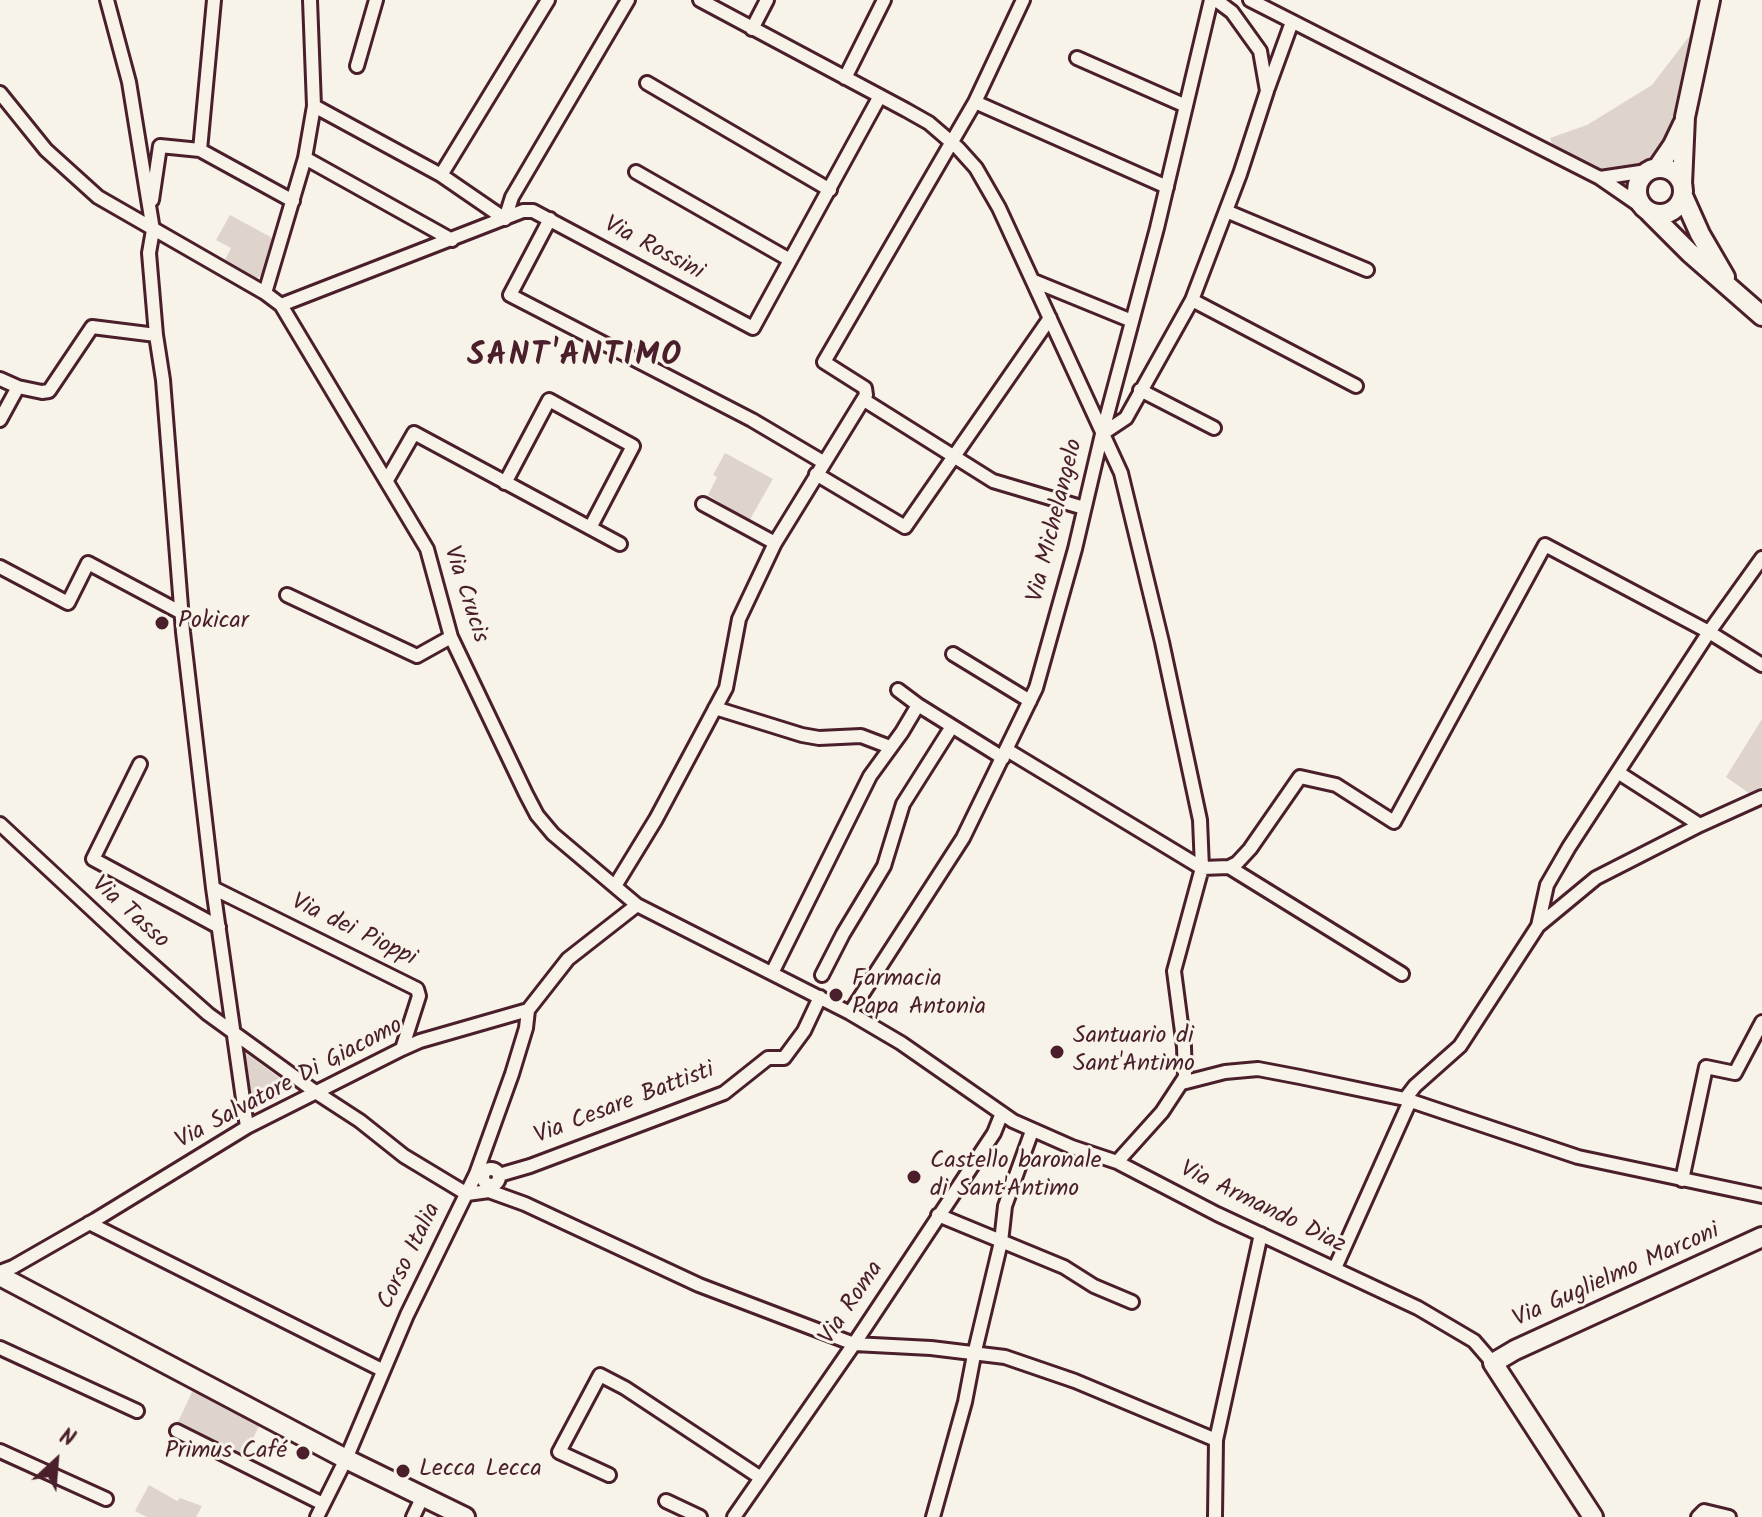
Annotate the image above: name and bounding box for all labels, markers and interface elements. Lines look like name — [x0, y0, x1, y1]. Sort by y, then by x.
street label: Via Rossini — [598, 212, 708, 288]
district label: SANT'ANTIMO — [467, 340, 683, 378]
street label: Via Michelangelo — [1023, 436, 1091, 606]
street label: Via Crucis — [435, 543, 493, 647]
place label: Pokicar — [178, 609, 249, 637]
marker: Pokicar — [153, 614, 171, 632]
street label: Via Tasso — [84, 872, 174, 956]
street label: Via dei Pioppi — [286, 889, 420, 975]
place label: Farmacia Papa Antonia — [852, 967, 986, 1023]
marker: Farmacia Papa Antonia — [827, 986, 845, 1004]
street label: Via Salvatore Di Giacomo — [171, 1013, 409, 1157]
place label: Santuario di Sant'Antimo — [1073, 1024, 1195, 1080]
marker: Santuario di Sant'Antimo — [1048, 1043, 1066, 1061]
street label: Via Cesare Battisti — [531, 1057, 719, 1153]
place label: Castello baronale di Sant'Antimo — [930, 1149, 1102, 1205]
street label: Via Armando Diaz — [1175, 1156, 1349, 1262]
marker: Castello baronale di Sant'Antimo — [905, 1168, 923, 1186]
street label: Corso Italia — [373, 1199, 449, 1315]
street label: Via Guglielmo Marconi — [1509, 1218, 1725, 1336]
street label: Via Roma — [815, 1257, 891, 1351]
text: N — [53, 1420, 81, 1458]
north arrow — [16, 1421, 96, 1501]
place label: Primus Café — [165, 1439, 287, 1467]
marker: Primus Café — [294, 1444, 312, 1462]
place label: Lecca Lecca — [419, 1457, 542, 1485]
marker: Lecca Lecca — [394, 1462, 412, 1480]

